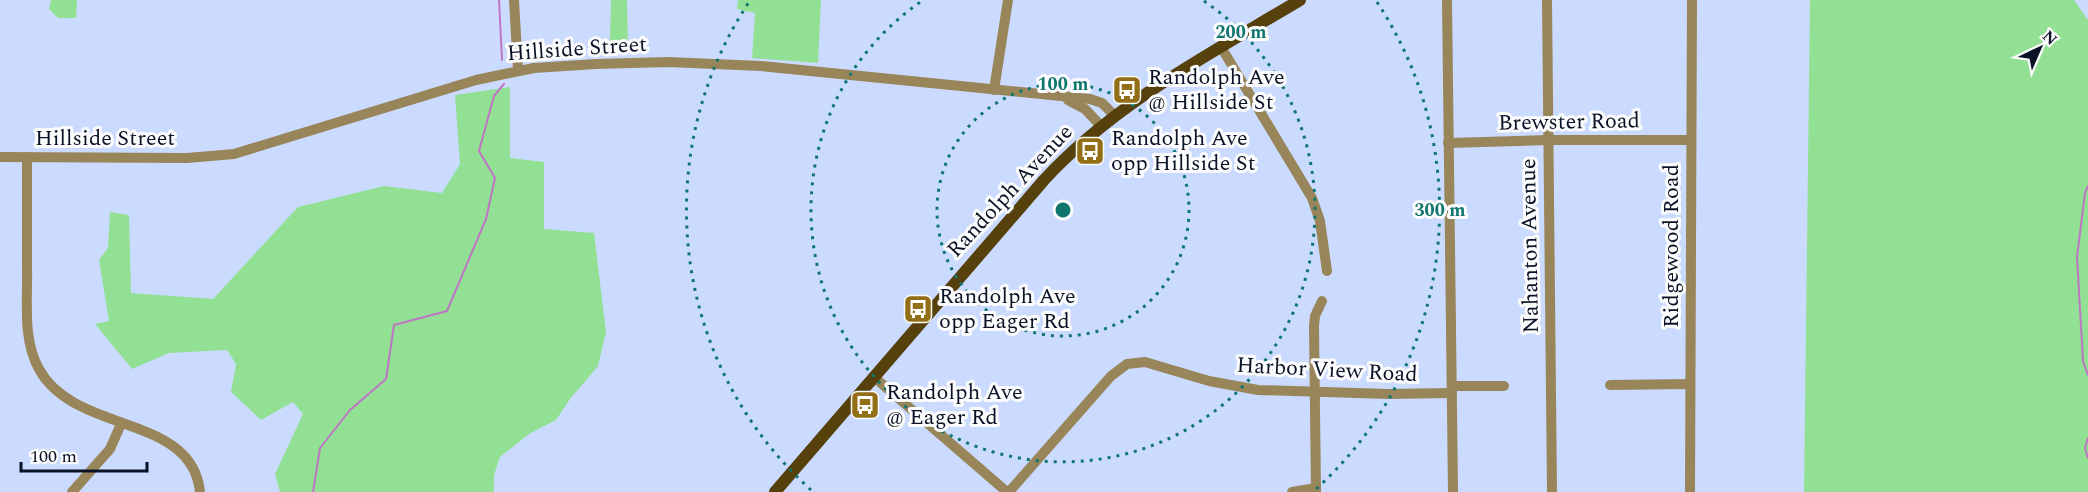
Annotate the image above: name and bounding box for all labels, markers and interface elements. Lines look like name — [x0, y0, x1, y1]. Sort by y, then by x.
north arrow — [2010, 18, 2070, 78]
text: 200 m — [1215, 19, 1267, 46]
text: N — [2037, 25, 2063, 51]
street label: Hillside Street — [506, 28, 648, 70]
place label: Randolph Ave @ Hillside St — [1148, 61, 1285, 119]
text: 100 m — [1037, 71, 1089, 98]
bus stop icon: Randolph Ave @ Hillside St — [1111, 74, 1143, 106]
street label: Brewster Road — [1498, 104, 1640, 140]
street label: Randolph Avenue — [939, 117, 1081, 265]
street label: Hillside Street — [35, 122, 175, 155]
place label: Randolph Ave opp Hillside St — [1111, 122, 1256, 180]
bus stop icon: Randolph Ave opp Hillside St — [1074, 135, 1106, 167]
street label: Nahanton Avenue — [1512, 158, 1548, 334]
street label: Ridgewood Road — [1655, 164, 1688, 328]
text: 300 m — [1414, 197, 1466, 224]
centre of rings — [1053, 200, 1073, 220]
place label: Randolph Ave opp Eager Rd — [939, 280, 1076, 338]
bus stop icon: Randolph Ave opp Eager Rd — [902, 293, 934, 325]
street label: Harbor View Road — [1236, 349, 1418, 391]
place label: Randolph Ave @ Eager Rd — [886, 376, 1023, 434]
bus stop icon: Randolph Ave @ Eager Rd — [849, 389, 881, 421]
scale bar — [21, 435, 147, 473]
text: 100 m — [30, 443, 77, 470]

